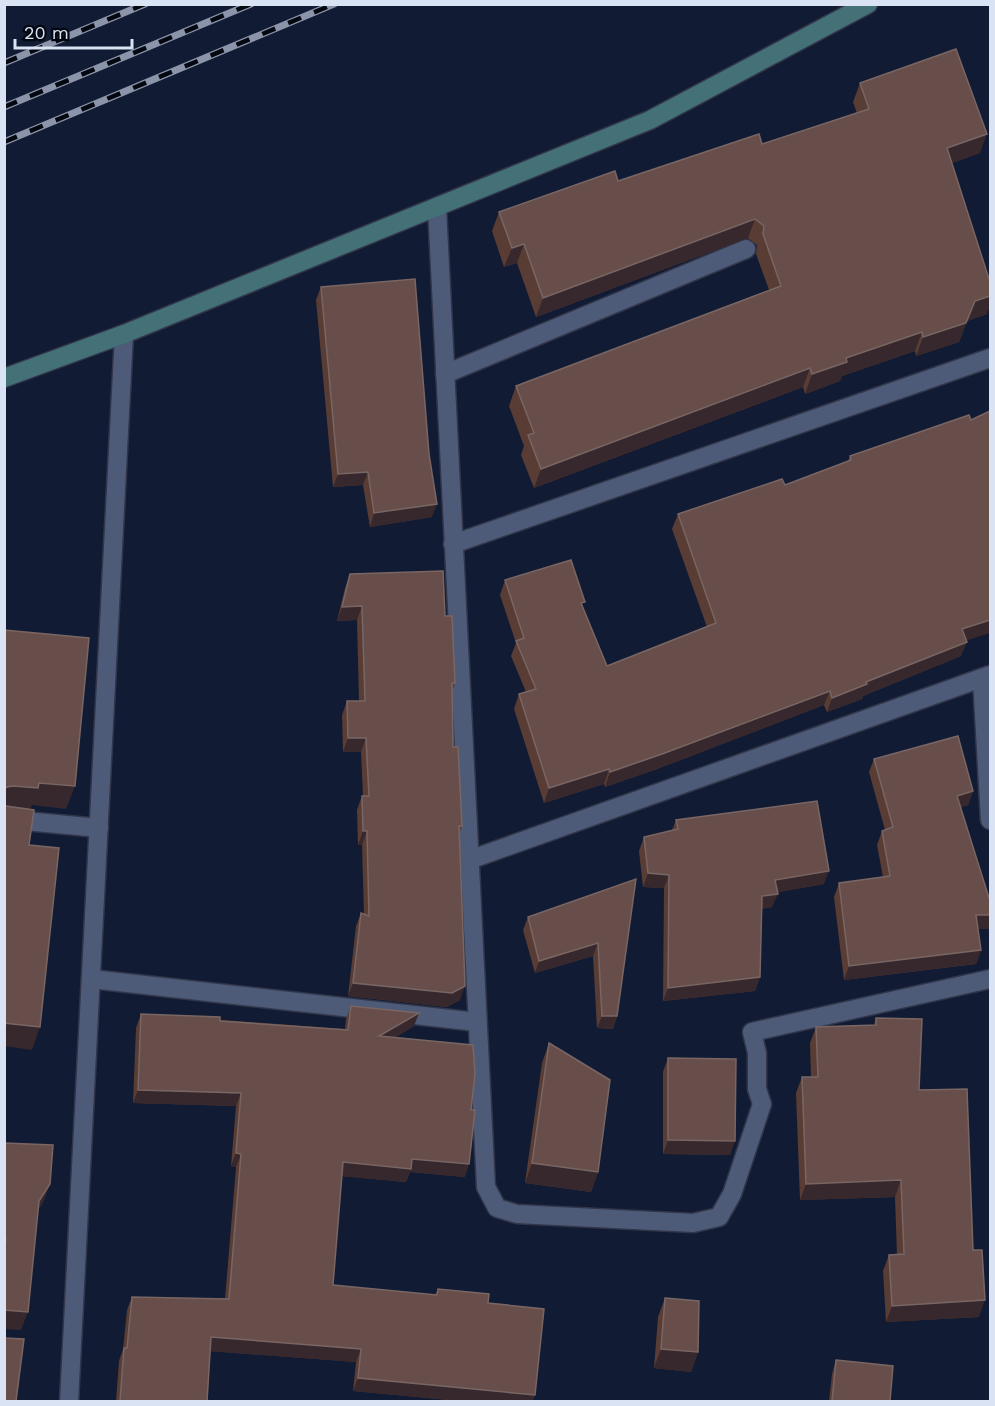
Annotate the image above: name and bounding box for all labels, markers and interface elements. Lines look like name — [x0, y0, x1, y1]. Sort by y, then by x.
scale bar — [15, 12, 132, 50]
text: 20 m — [24, 22, 69, 43]

